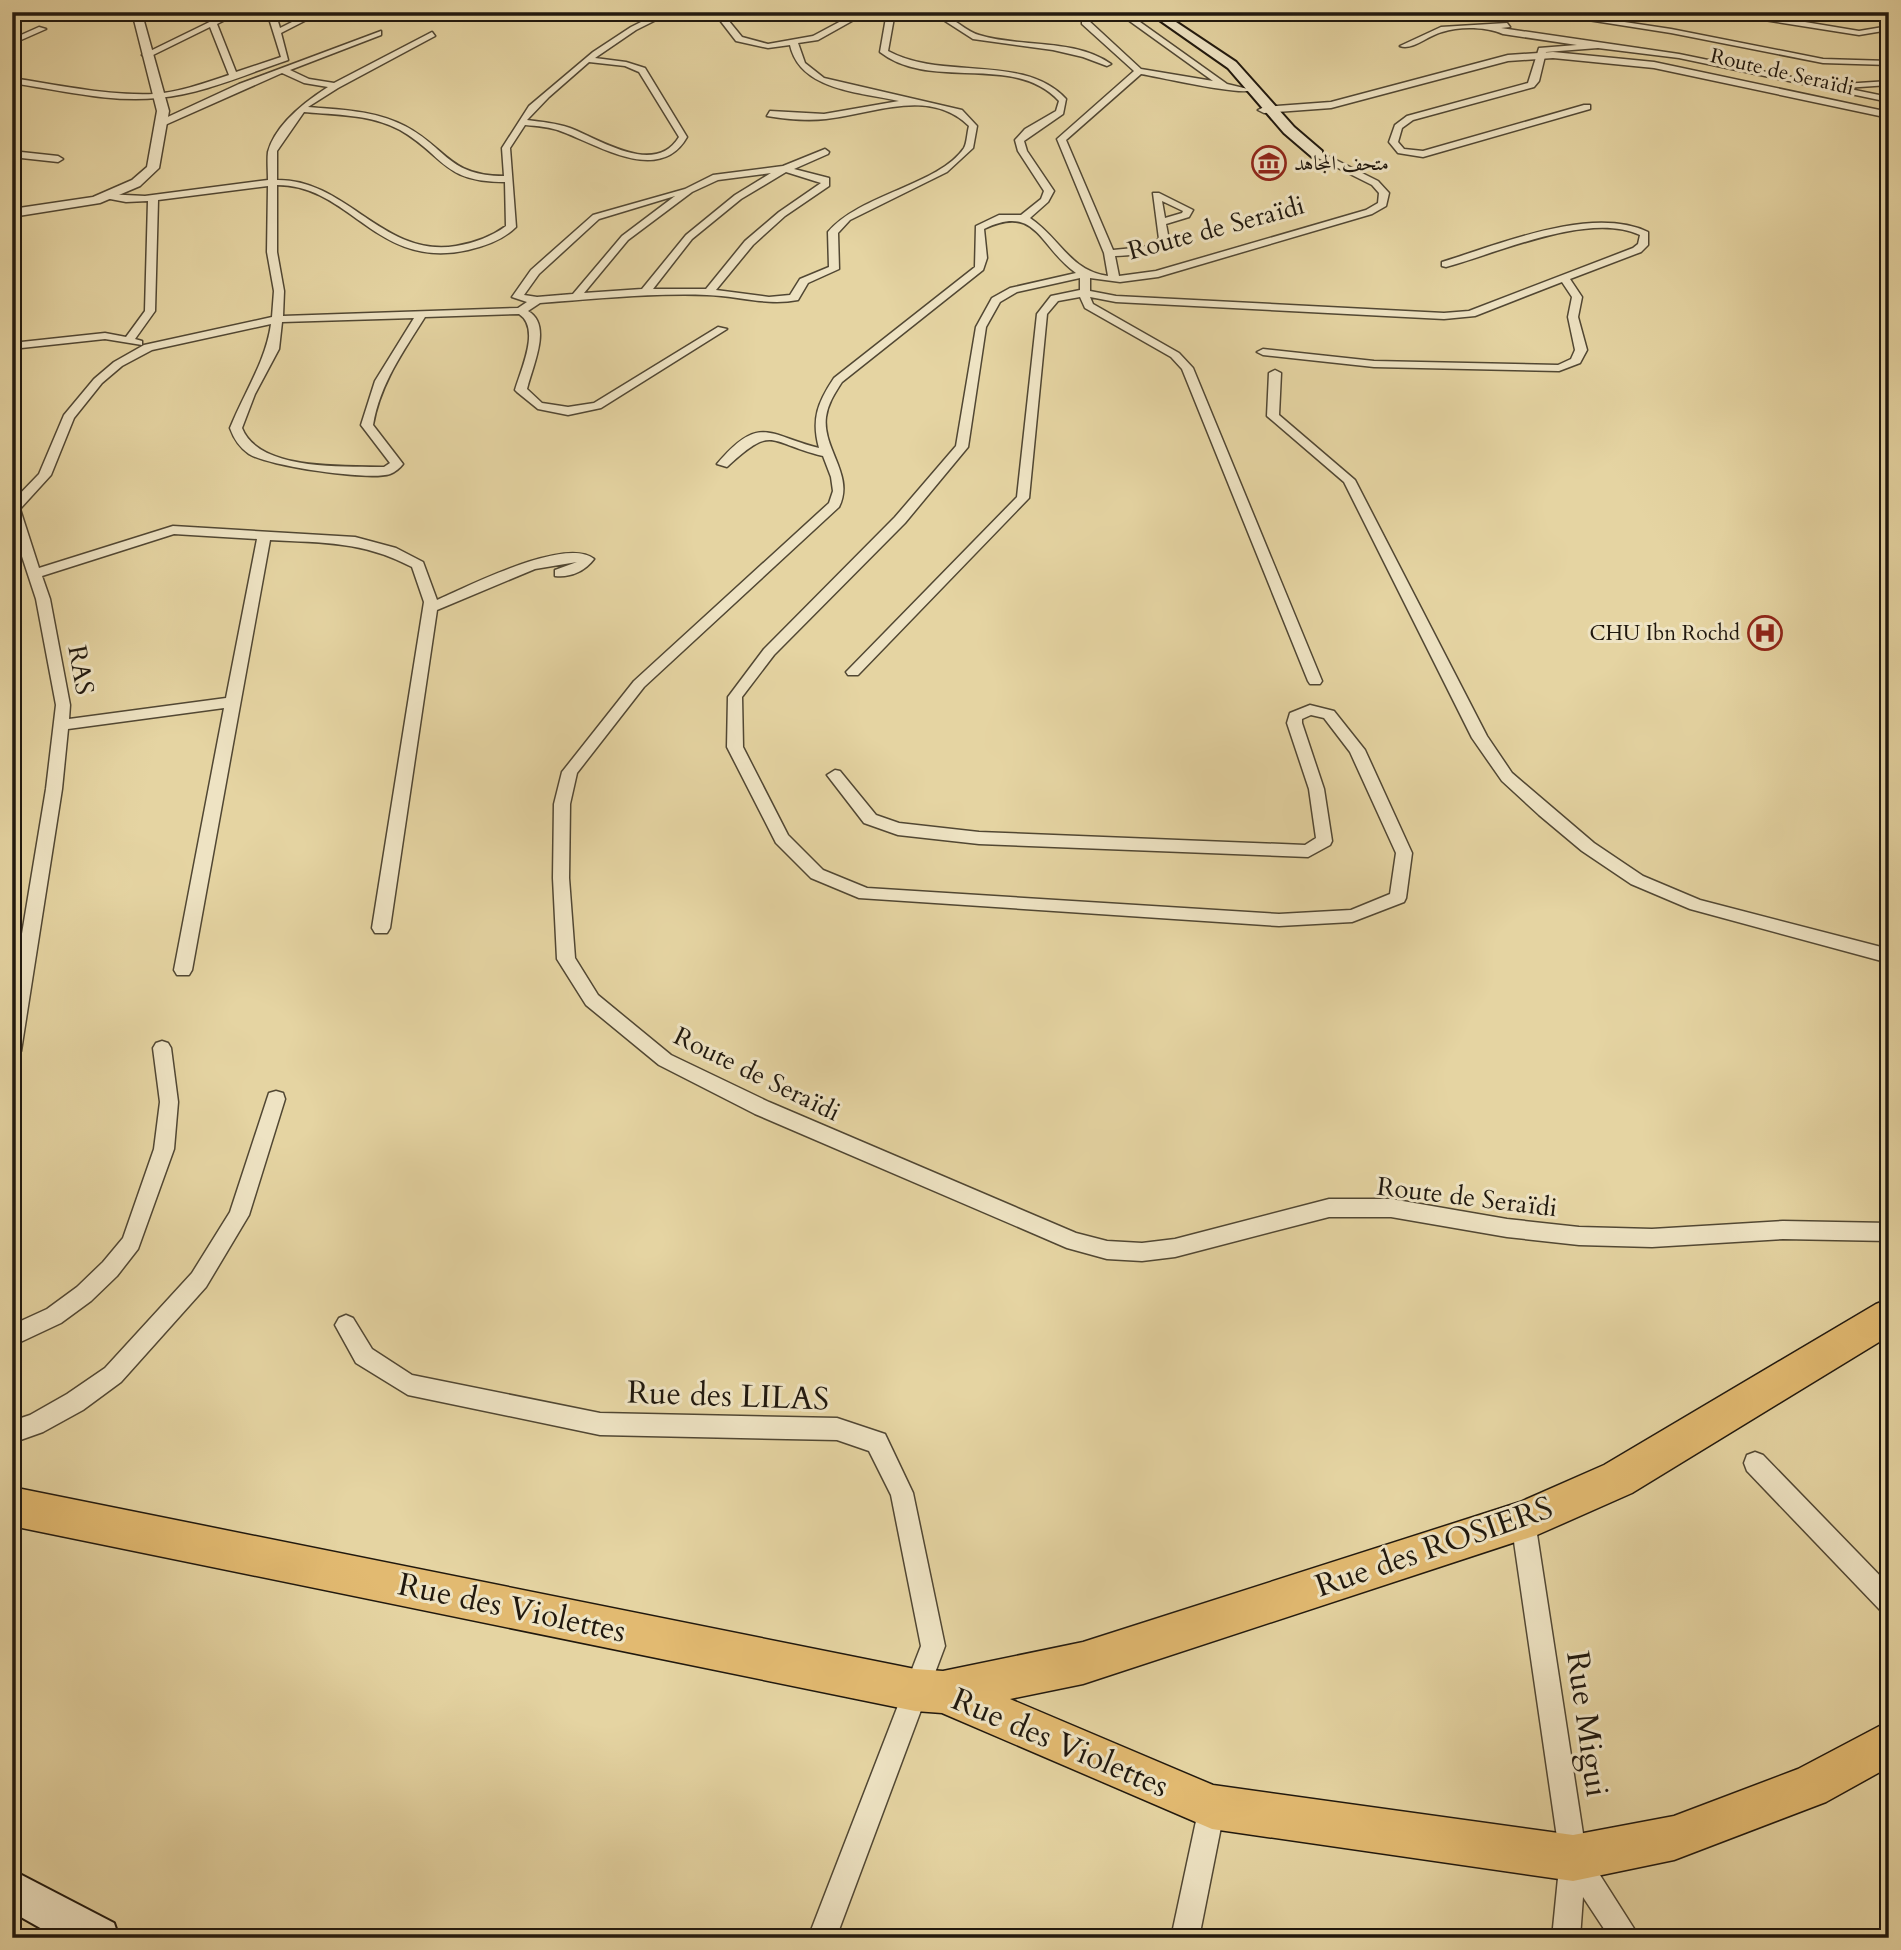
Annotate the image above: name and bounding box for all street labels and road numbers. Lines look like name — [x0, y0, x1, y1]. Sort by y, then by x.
street label: Route de Seraïdi — [1707, 41, 1857, 103]
street label: Route de Seraïdi — [1124, 188, 1308, 268]
street label: RAS — [59, 643, 103, 697]
street label: Route de Seraïdi — [668, 1018, 846, 1130]
street label: Route de Seraïdi — [1375, 1169, 1559, 1225]
street label: Rue des LILAS — [626, 1370, 830, 1422]
street label: Rue des ROSIERS — [1309, 1486, 1559, 1608]
street label: Rue des Violettes — [394, 1562, 630, 1654]
street label: Rue Migui — [1555, 1648, 1619, 1800]
street label: Rue des Violettes — [945, 1677, 1175, 1809]

